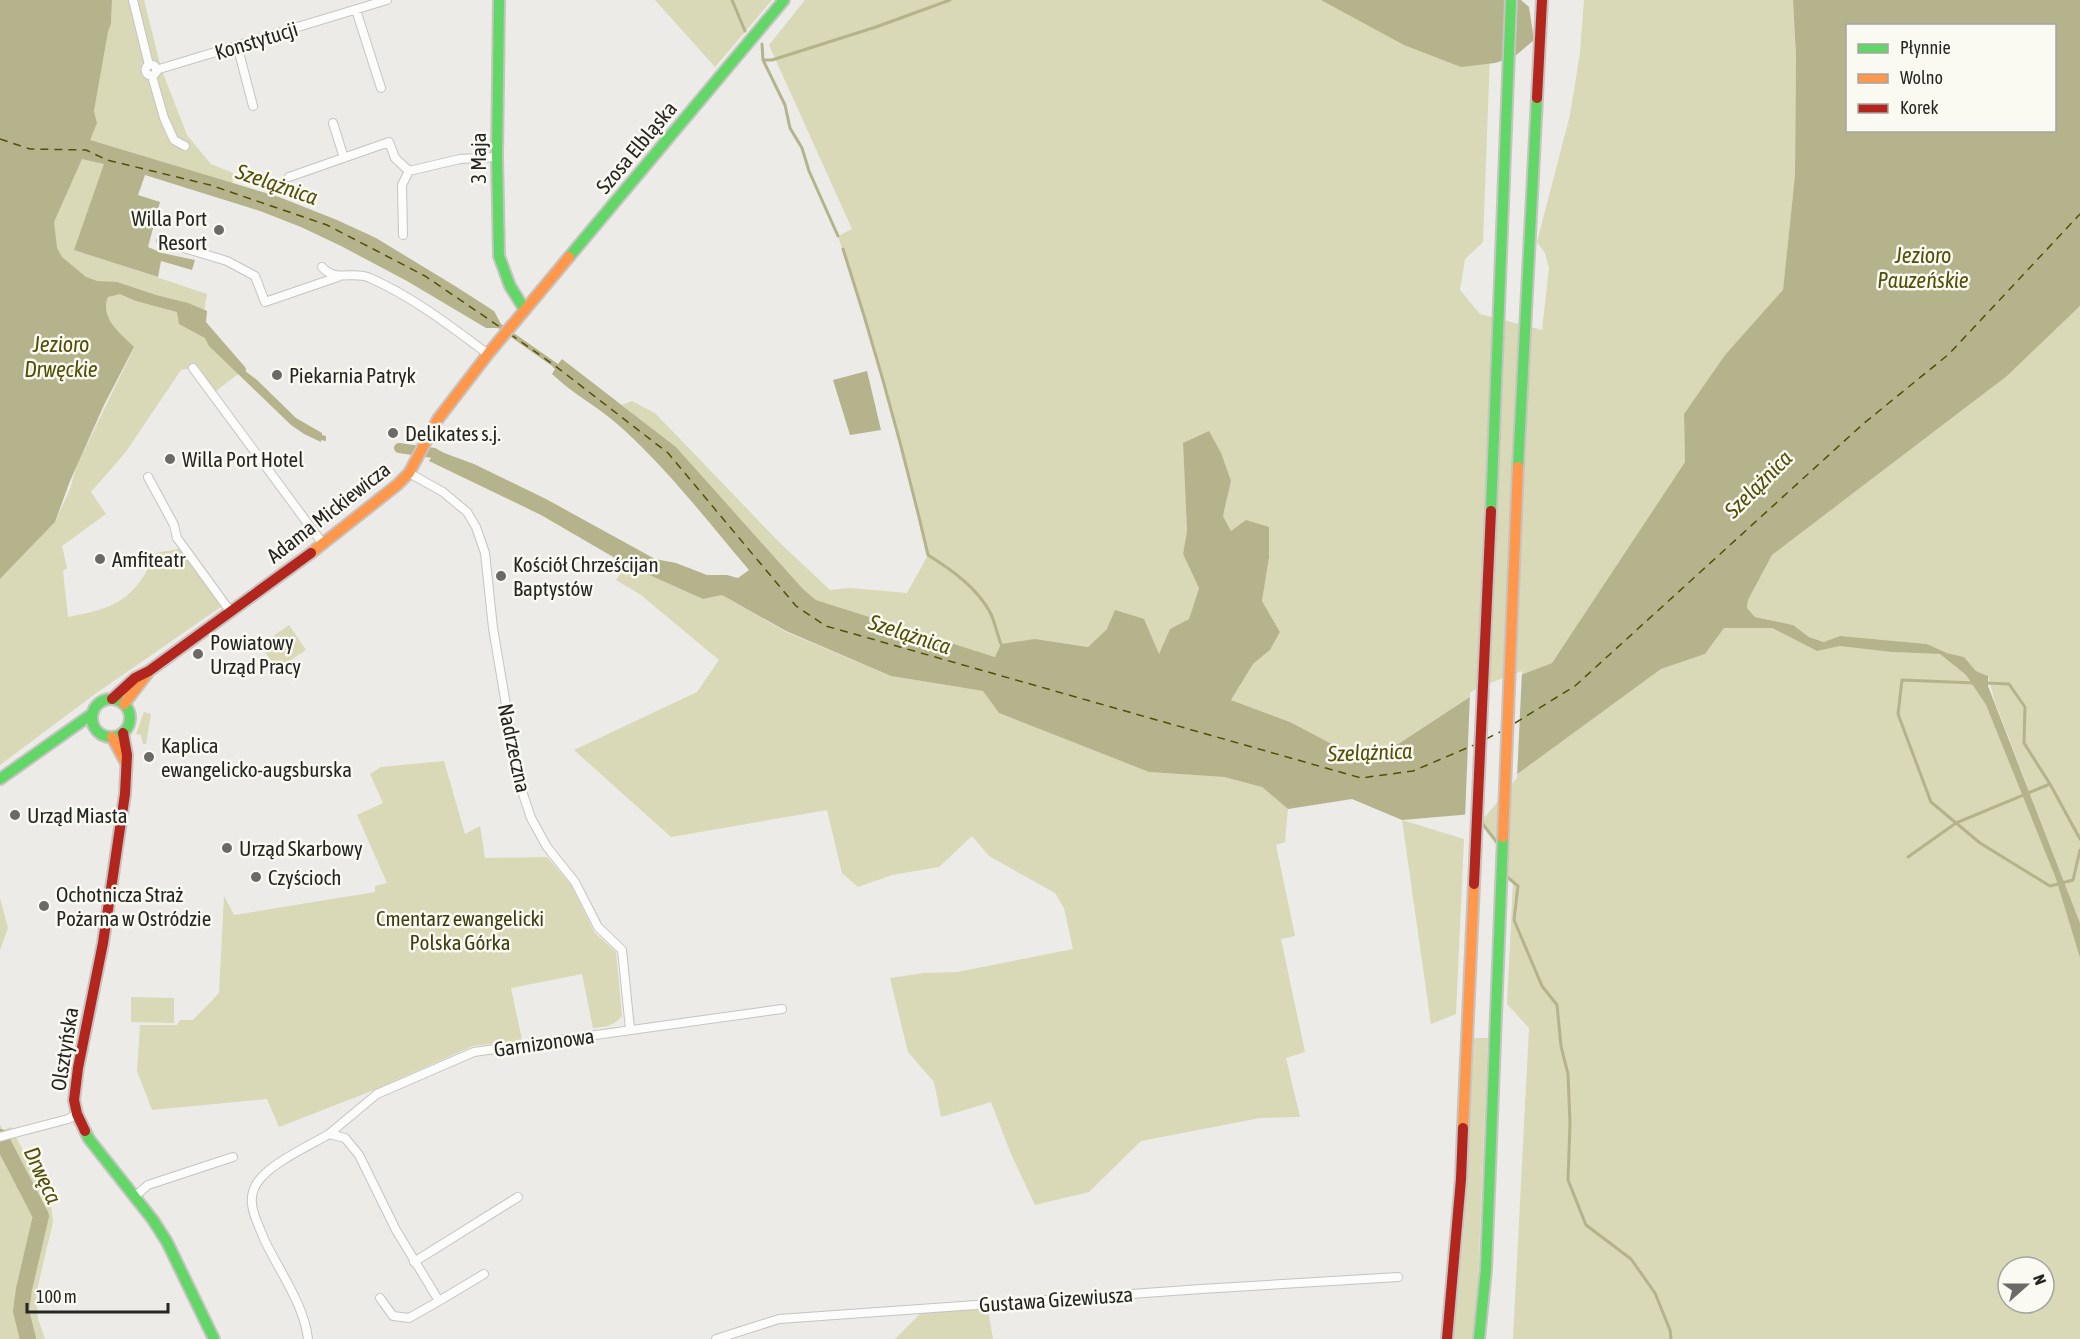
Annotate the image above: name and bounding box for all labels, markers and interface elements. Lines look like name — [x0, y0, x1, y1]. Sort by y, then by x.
street label: Konstytucji — [212, 16, 300, 64]
legend — [1846, 24, 2056, 132]
text: Płynnie — [1900, 37, 1951, 58]
text: Wolno — [1900, 67, 1943, 88]
street label: Szosa Elbląska — [591, 96, 681, 198]
text: Korek — [1900, 97, 1938, 118]
street label: 3 Maja — [466, 132, 490, 184]
water label: Szelążnica — [232, 158, 321, 210]
place label: Willa Port Resort — [131, 206, 207, 254]
marker: Willa Port Resort — [212, 223, 226, 237]
water label: Jezioro Pauzeńskie — [1877, 242, 1969, 293]
water label: Jezioro Drwęckie — [24, 331, 98, 382]
place label: Piekarnia Patryk — [289, 363, 416, 387]
marker: Piekarnia Patryk — [270, 368, 284, 382]
place label: Delikates s.j. — [405, 421, 501, 445]
marker: Delikates s.j. — [386, 426, 400, 440]
water label: Szelążnica — [1718, 445, 1797, 524]
place label: Willa Port Hotel — [182, 447, 304, 471]
marker: Willa Port Hotel — [163, 452, 177, 466]
street label: Adama Mickiewicza — [262, 456, 394, 568]
place label: Amfiteatr — [112, 547, 186, 571]
marker: Amfiteatr — [93, 552, 107, 566]
place label: Kościół Chrześcijan Baptystów — [513, 552, 659, 600]
marker: Kościół Chrześcijan Baptystów — [494, 569, 508, 583]
water label: Szelążnica — [865, 608, 954, 659]
place label: Powiatowy Urząd Pracy — [210, 630, 301, 678]
marker: Powiatowy Urząd Pracy — [191, 647, 205, 661]
street label: Nadrzeczna — [494, 701, 536, 795]
place label: Kaplica ewangelicko-augsburska — [161, 733, 352, 781]
water label: Szelążnica — [1326, 738, 1413, 767]
marker: Kaplica ewangelicko-augsburska — [142, 750, 156, 764]
place label: Urząd Miasta — [27, 803, 128, 827]
marker: Urząd Miasta — [8, 808, 22, 822]
place label: Urząd Skarbowy — [239, 836, 363, 860]
marker: Urząd Skarbowy — [220, 841, 234, 855]
place label: Czyścioch — [268, 865, 342, 889]
marker: Czyścioch — [249, 870, 263, 884]
place label: Ochotnicza Straż Pożarna w Ostródzie — [56, 882, 211, 930]
marker: Ochotnicza Straż Pożarna w Ostródzie — [37, 899, 51, 913]
park label: Cmentarz ewangelicki Polska Górka — [376, 906, 544, 954]
street label: Olsztyńska — [46, 1006, 82, 1092]
street label: Garnizonowa — [492, 1023, 596, 1061]
water label: Drwęca — [19, 1142, 67, 1208]
north arrow — [1996, 1255, 2056, 1315]
text: N — [2030, 1272, 2050, 1287]
scale bar — [27, 1276, 168, 1314]
street label: Gustawa Gizewiusza — [978, 1282, 1134, 1316]
text: 100 m — [36, 1286, 77, 1307]

